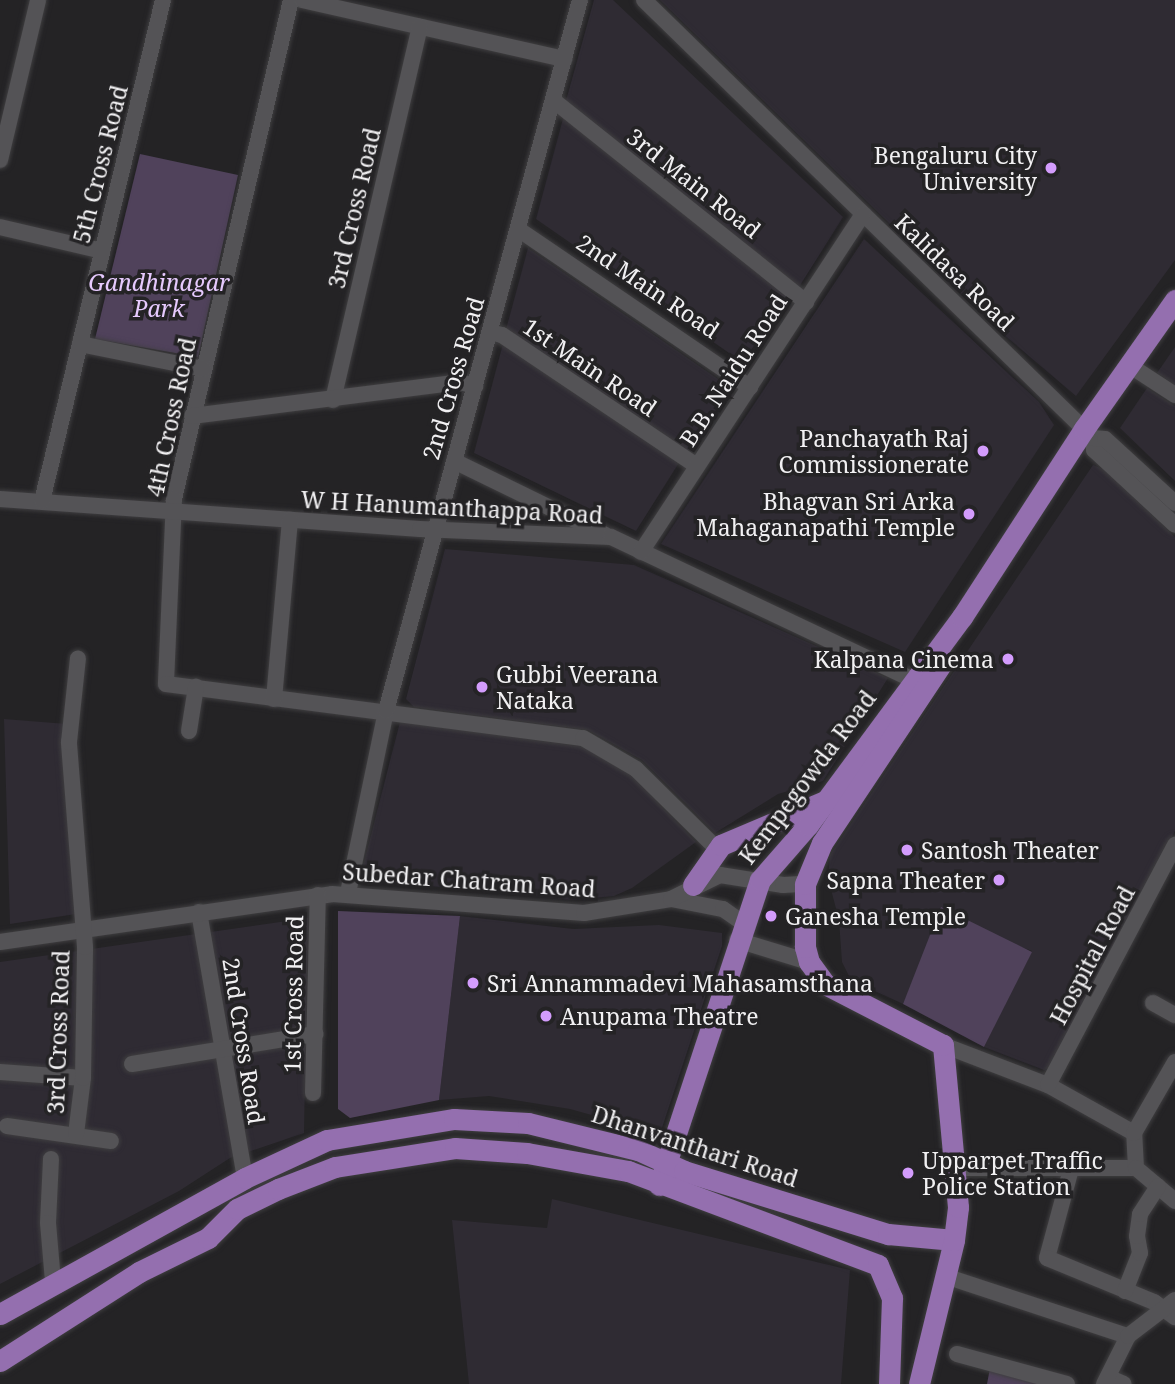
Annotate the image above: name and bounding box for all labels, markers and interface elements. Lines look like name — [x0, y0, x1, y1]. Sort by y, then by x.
street label: 5th Cross Road — [67, 82, 133, 246]
street label: 3rd Main Road — [622, 122, 766, 244]
street label: 3rd Cross Road — [322, 125, 386, 291]
place label: Bengaluru City University — [874, 141, 1037, 195]
marker: Bengaluru City University — [1043, 160, 1059, 176]
street label: Kalidasa Road — [890, 208, 1020, 336]
street label: 2nd Main Road — [572, 228, 724, 344]
park label: Gandhinagar Park — [88, 268, 230, 322]
street label: B.B. Naidu Road — [674, 289, 792, 451]
street label: 2nd Cross Road — [417, 293, 489, 463]
street label: 1st Main Road — [518, 312, 662, 422]
street label: 4th Cross Road — [141, 335, 201, 499]
place label: Panchayath Raj Commissionerate — [779, 424, 969, 478]
marker: Panchayath Raj Commissionerate — [975, 443, 991, 459]
street label: W H Hanumanthappa Road — [300, 485, 604, 529]
place label: Bhagvan Sri Arka Mahaganapathi Temple — [696, 487, 955, 541]
marker: Bhagvan Sri Arka Mahaganapathi Temple — [961, 506, 977, 522]
place label: Kalpana Cinema — [814, 645, 994, 673]
marker: Kalpana Cinema — [1000, 651, 1016, 667]
place label: Gubbi Veerana Nataka — [496, 660, 658, 714]
marker: Gubbi Veerana Nataka — [474, 679, 490, 695]
street label: Kempegowda Road — [733, 685, 881, 869]
place label: Santosh Theater — [921, 836, 1099, 864]
marker: Santosh Theater — [899, 842, 915, 858]
street label: Subedar Chatram Road — [342, 857, 596, 903]
place label: Sapna Theater — [826, 866, 985, 894]
marker: Sapna Theater — [991, 872, 1007, 888]
street label: Hospital Road — [1044, 881, 1140, 1029]
place label: Ganesha Temple — [785, 902, 966, 930]
marker: Ganesha Temple — [763, 908, 779, 924]
street label: 1st Cross Road — [278, 915, 308, 1073]
street label: 3rd Cross Road — [41, 949, 75, 1115]
street label: 2nd Cross Road — [217, 956, 271, 1126]
place label: Sri Annammadevi Mahasamsthana — [487, 969, 873, 997]
marker: Sri Annammadevi Mahasamsthana — [465, 975, 481, 991]
place label: Anupama Theatre — [560, 1002, 759, 1030]
marker: Anupama Theatre — [538, 1008, 554, 1024]
street label: Dhanvanthari Road — [588, 1100, 802, 1192]
place label: Upparpet Traffic Police Station — [922, 1146, 1103, 1200]
marker: Upparpet Traffic Police Station — [900, 1165, 916, 1181]

